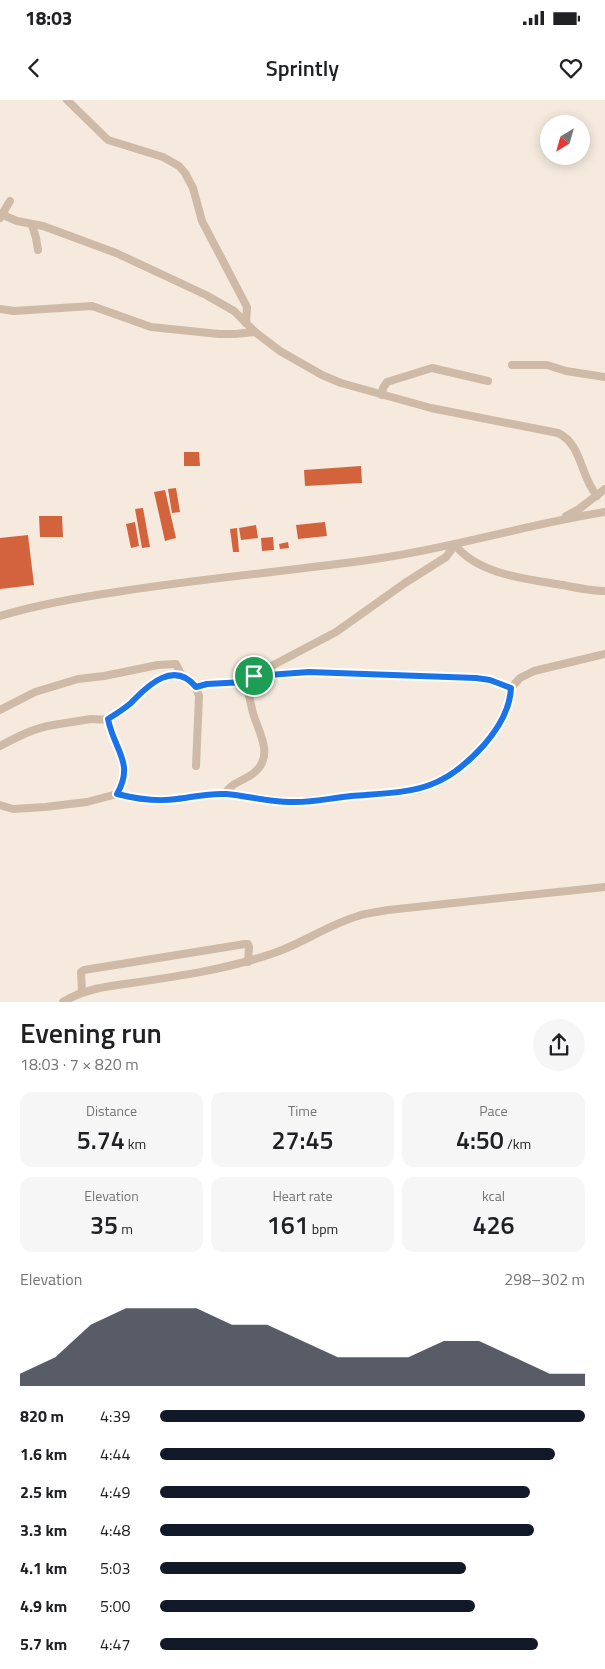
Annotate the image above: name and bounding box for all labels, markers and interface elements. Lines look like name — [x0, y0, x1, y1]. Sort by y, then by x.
text: 18:03 — [25, 3, 72, 32]
text: Sprintly — [266, 51, 339, 85]
icon: back — [20, 54, 48, 82]
icon: heart — [557, 54, 585, 82]
north arrow — [540, 115, 590, 165]
map controls — [540, 115, 590, 165]
pin — [233, 655, 275, 697]
icon: arrive — [240, 662, 268, 690]
text: Evening run — [20, 1011, 162, 1054]
button: share — [533, 1019, 585, 1071]
text: 18:03 · 7 × 820 m — [20, 1052, 139, 1076]
text: Distance — [86, 1100, 137, 1121]
text: Time — [288, 1100, 317, 1121]
text: Pace — [479, 1100, 508, 1121]
text: 5.74 — [77, 1121, 125, 1159]
text: 27:45 — [272, 1121, 333, 1159]
text: 4:50 — [456, 1121, 504, 1159]
text: km — [125, 1133, 146, 1154]
text: /km — [504, 1133, 531, 1154]
text: Elevation — [84, 1185, 139, 1206]
text: Heart rate — [272, 1185, 333, 1206]
text: kcal — [482, 1185, 505, 1206]
text: 35 — [90, 1206, 118, 1244]
text: 161 — [267, 1206, 309, 1244]
text: 426 — [472, 1206, 515, 1244]
text: m — [118, 1218, 133, 1239]
text: bpm — [309, 1218, 338, 1239]
text: Elevation — [20, 1267, 82, 1291]
text: 298–302 m — [504, 1267, 585, 1291]
text: 820 m — [20, 1404, 64, 1428]
text: 4:39 — [100, 1404, 130, 1428]
text: 1.6 km — [20, 1442, 67, 1466]
text: 4:44 — [100, 1442, 130, 1466]
text: 2.5 km — [20, 1480, 67, 1504]
text: 4:49 — [100, 1480, 130, 1504]
text: 3.3 km — [20, 1518, 67, 1542]
text: 4:48 — [100, 1518, 130, 1542]
text: 4.1 km — [20, 1556, 67, 1580]
text: 5:03 — [100, 1556, 130, 1580]
text: 4.9 km — [20, 1594, 67, 1618]
text: 5:00 — [100, 1594, 130, 1618]
text: 5.7 km — [20, 1632, 67, 1656]
text: 4:47 — [100, 1632, 130, 1656]

